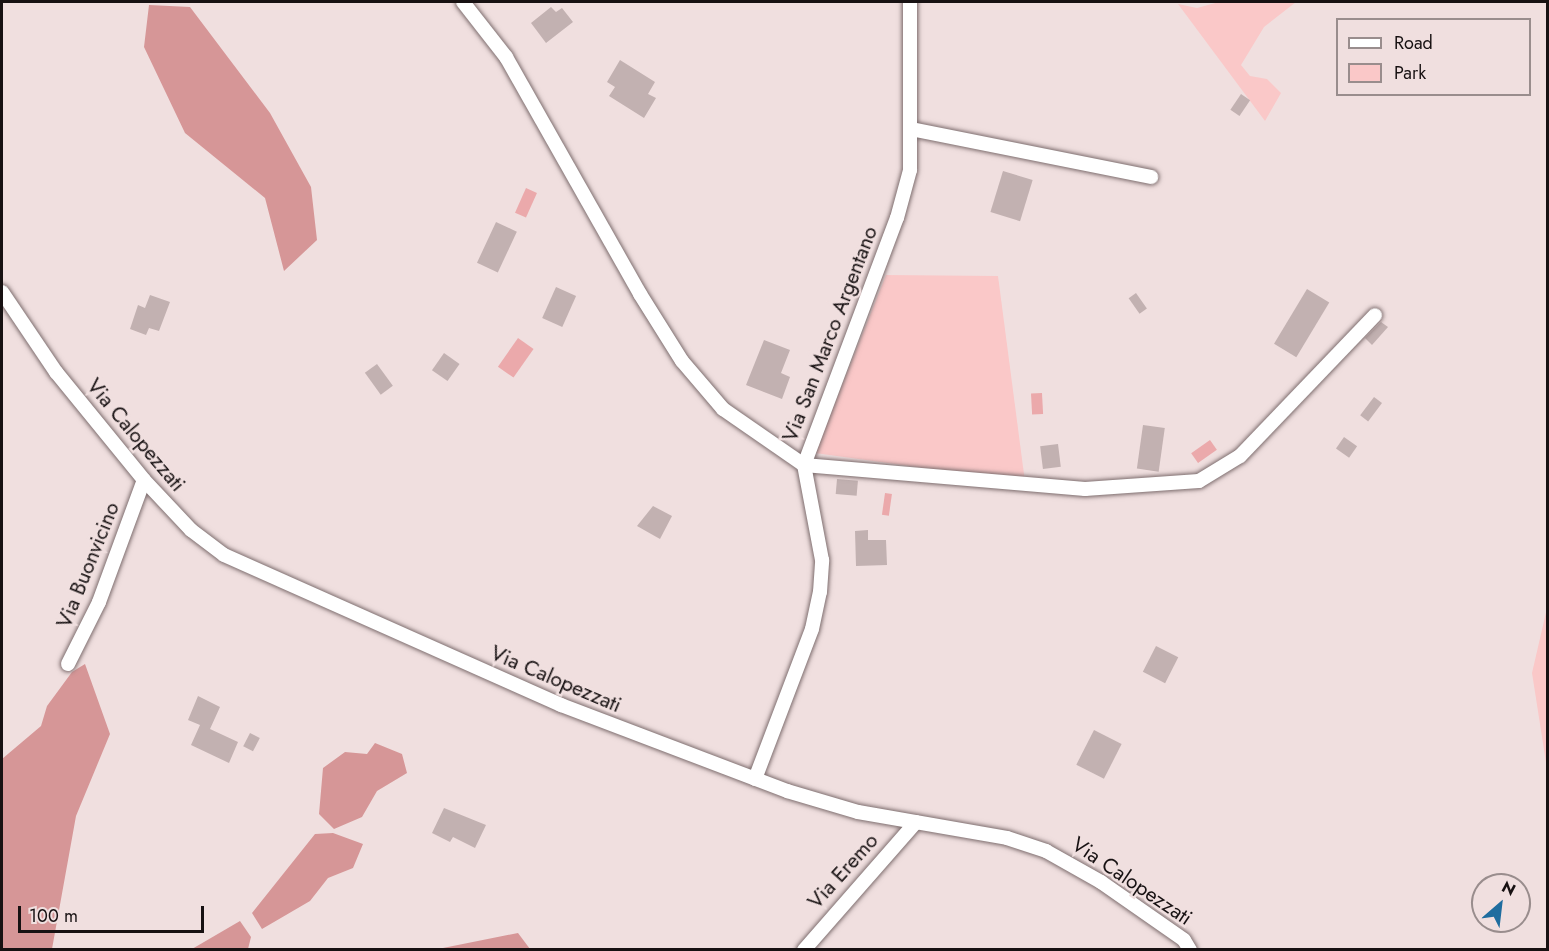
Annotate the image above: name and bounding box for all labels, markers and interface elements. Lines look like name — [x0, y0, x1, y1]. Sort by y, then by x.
legend — [1336, 18, 1531, 96]
text: Road — [1394, 30, 1433, 56]
text: Park — [1394, 60, 1426, 86]
street label: Via San Marco Argentano — [777, 223, 883, 445]
street label: Via Calopezzati — [82, 373, 190, 497]
street label: Via Buonvicino — [51, 498, 125, 632]
street label: Via Calopezzati — [487, 640, 625, 718]
street label: Via Eremo — [803, 828, 883, 914]
street label: Via Calopezzati — [1067, 832, 1197, 930]
north arrow — [1471, 873, 1531, 933]
text: N — [1498, 875, 1520, 902]
scale bar — [21, 894, 207, 932]
text: 100 m — [29, 903, 78, 929]

